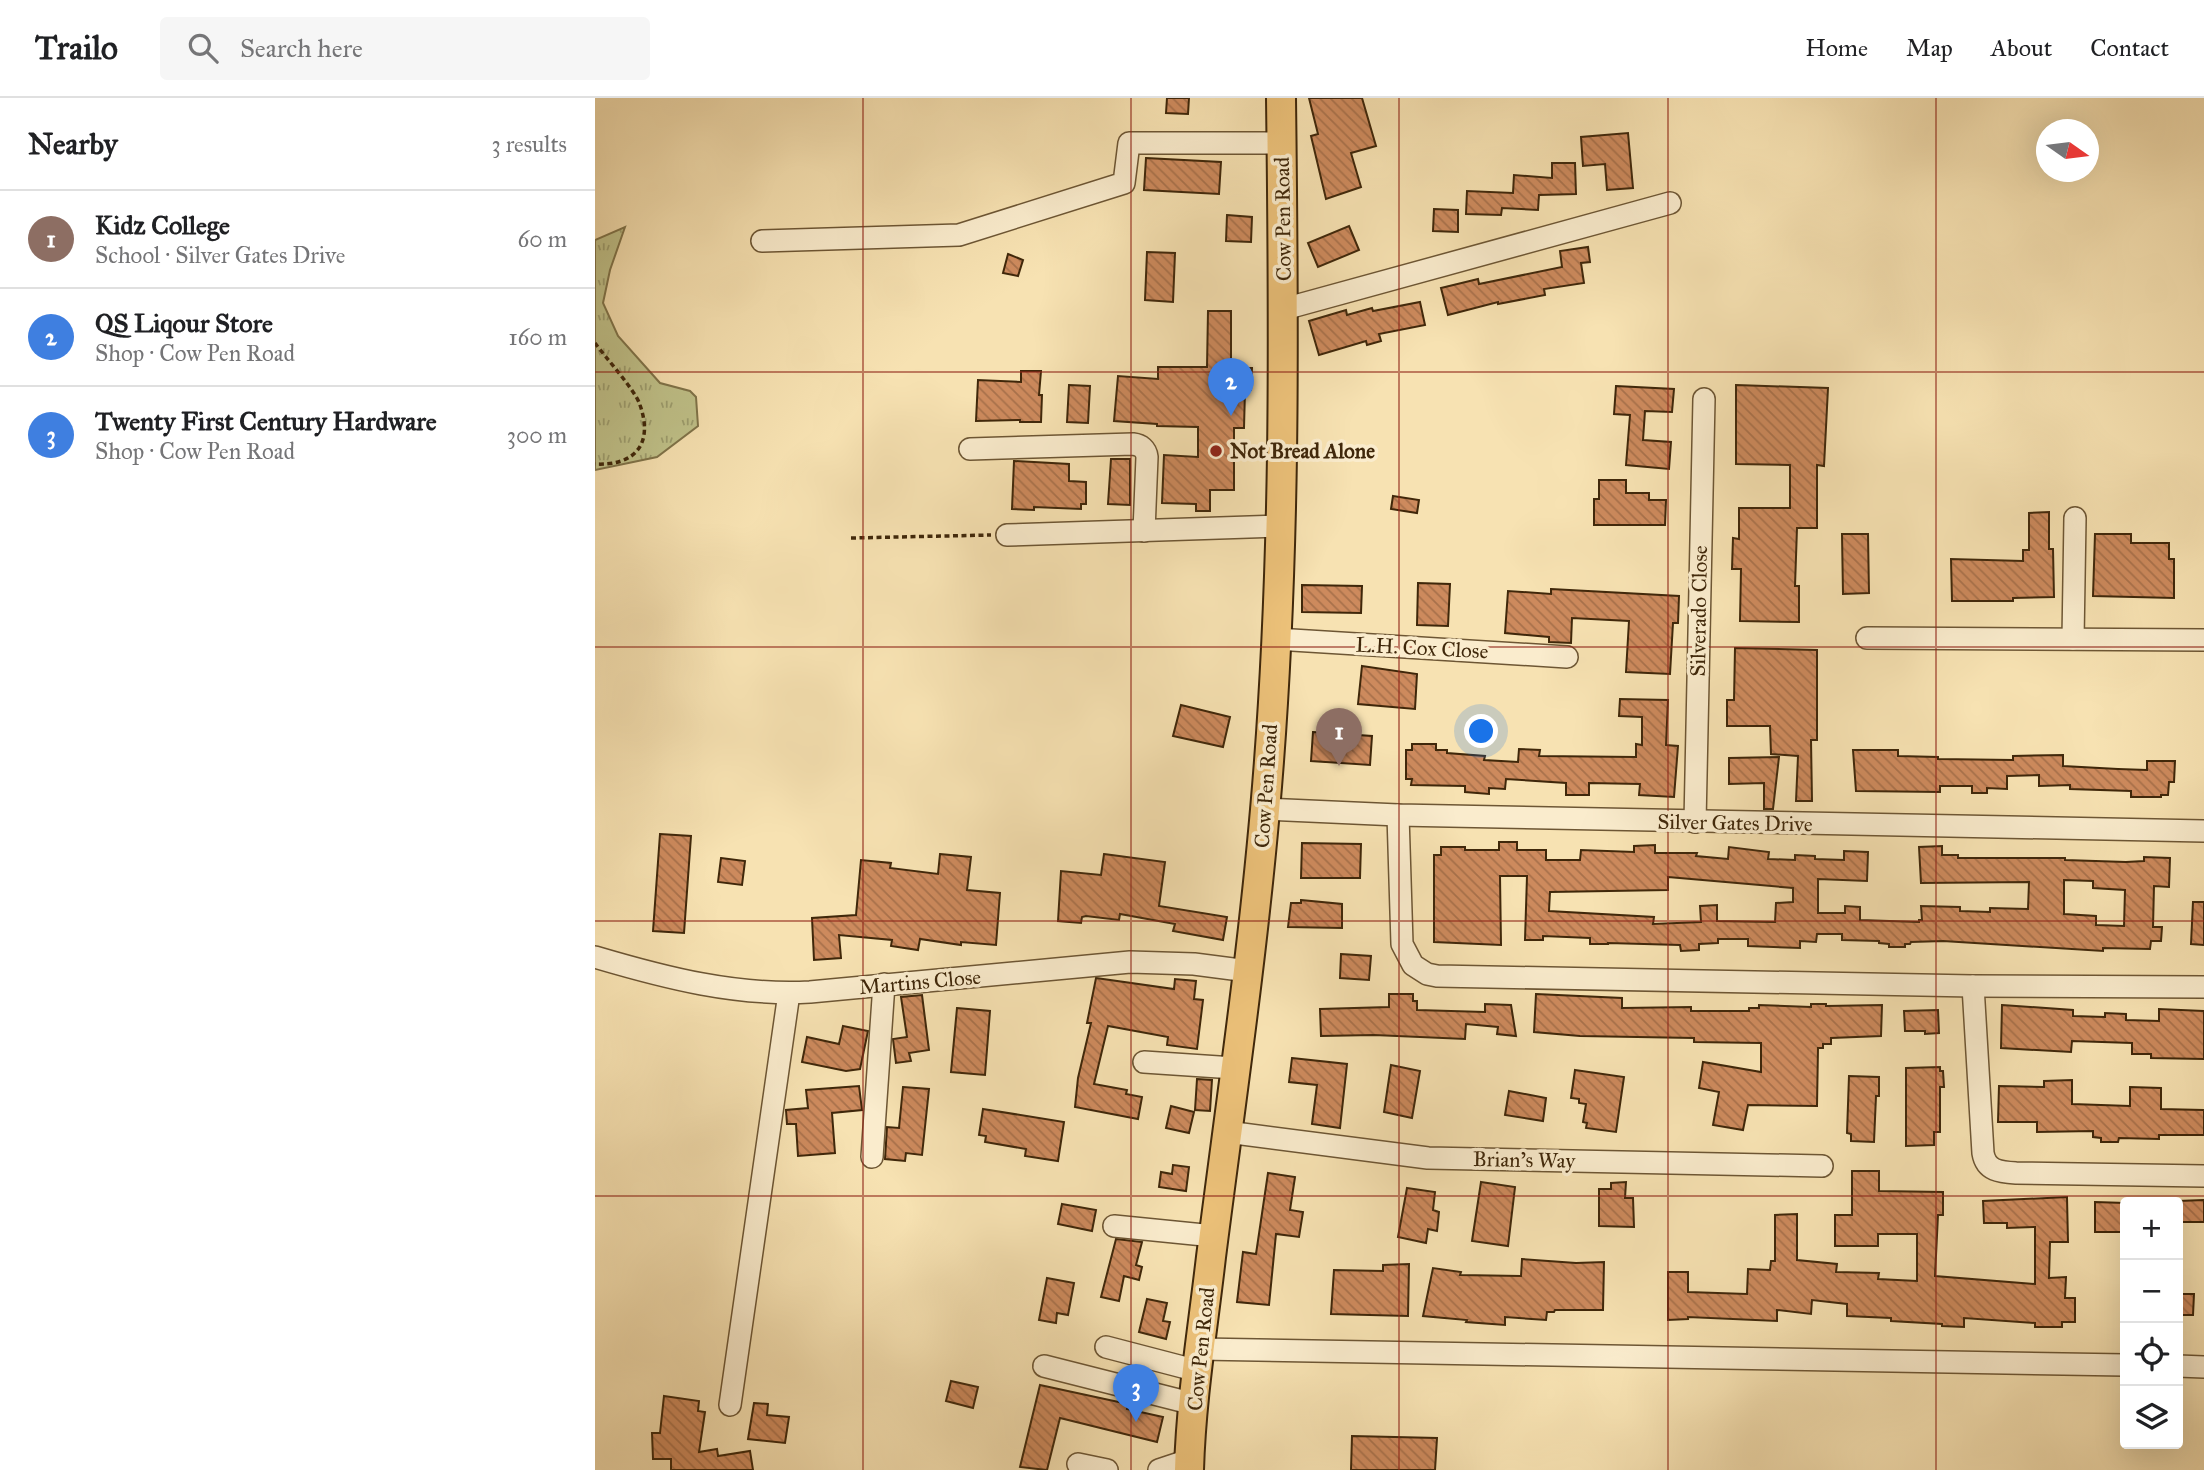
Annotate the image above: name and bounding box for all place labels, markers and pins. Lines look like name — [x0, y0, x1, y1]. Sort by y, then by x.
pin: 2 — [1208, 358, 1254, 416]
place label: Not Bread Alone — [1230, 438, 1375, 464]
marker: Not Bread Alone — [1208, 443, 1224, 459]
pin: 1 — [1316, 708, 1362, 766]
pin: 3 — [1113, 1364, 1159, 1422]

